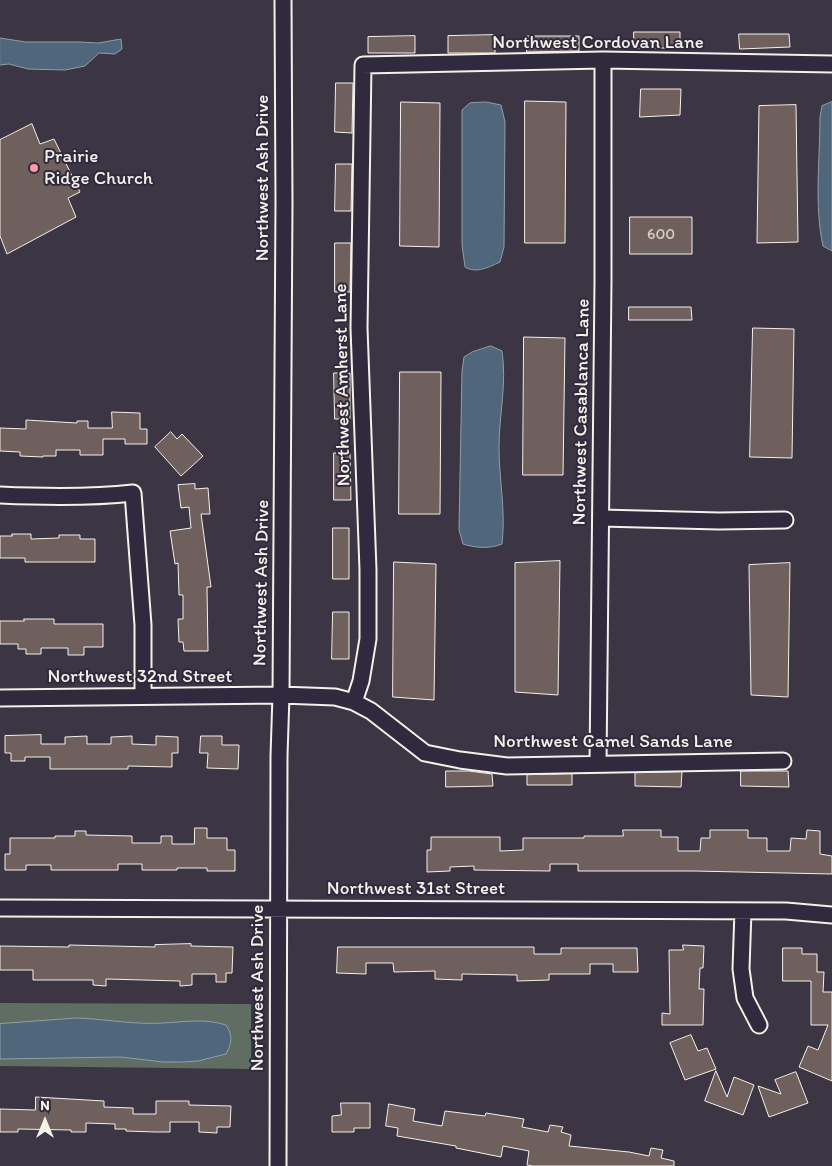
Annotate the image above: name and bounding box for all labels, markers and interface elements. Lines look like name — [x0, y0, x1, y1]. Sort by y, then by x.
street label: Northwest Cordovan Lane — [492, 32, 704, 54]
street label: Northwest Ash Drive — [252, 95, 274, 261]
place label: Prairie Ridge Church — [44, 146, 153, 190]
marker: Prairie Ridge Church — [28, 162, 40, 174]
house number: 600 — [647, 225, 675, 245]
street label: Northwest Amherst Lane — [330, 283, 356, 487]
street label: Northwest Casablanca Lane — [569, 298, 595, 526]
street label: Northwest Ash Drive — [249, 500, 275, 666]
street label: Northwest 32nd Street — [48, 666, 232, 688]
street label: Northwest Camel Sands Lane — [493, 731, 733, 753]
street label: Northwest 31st Street — [327, 878, 505, 900]
street label: Northwest Ash Drive — [247, 905, 269, 1071]
north arrow — [20, 1096, 70, 1146]
text: N — [40, 1097, 50, 1114]

